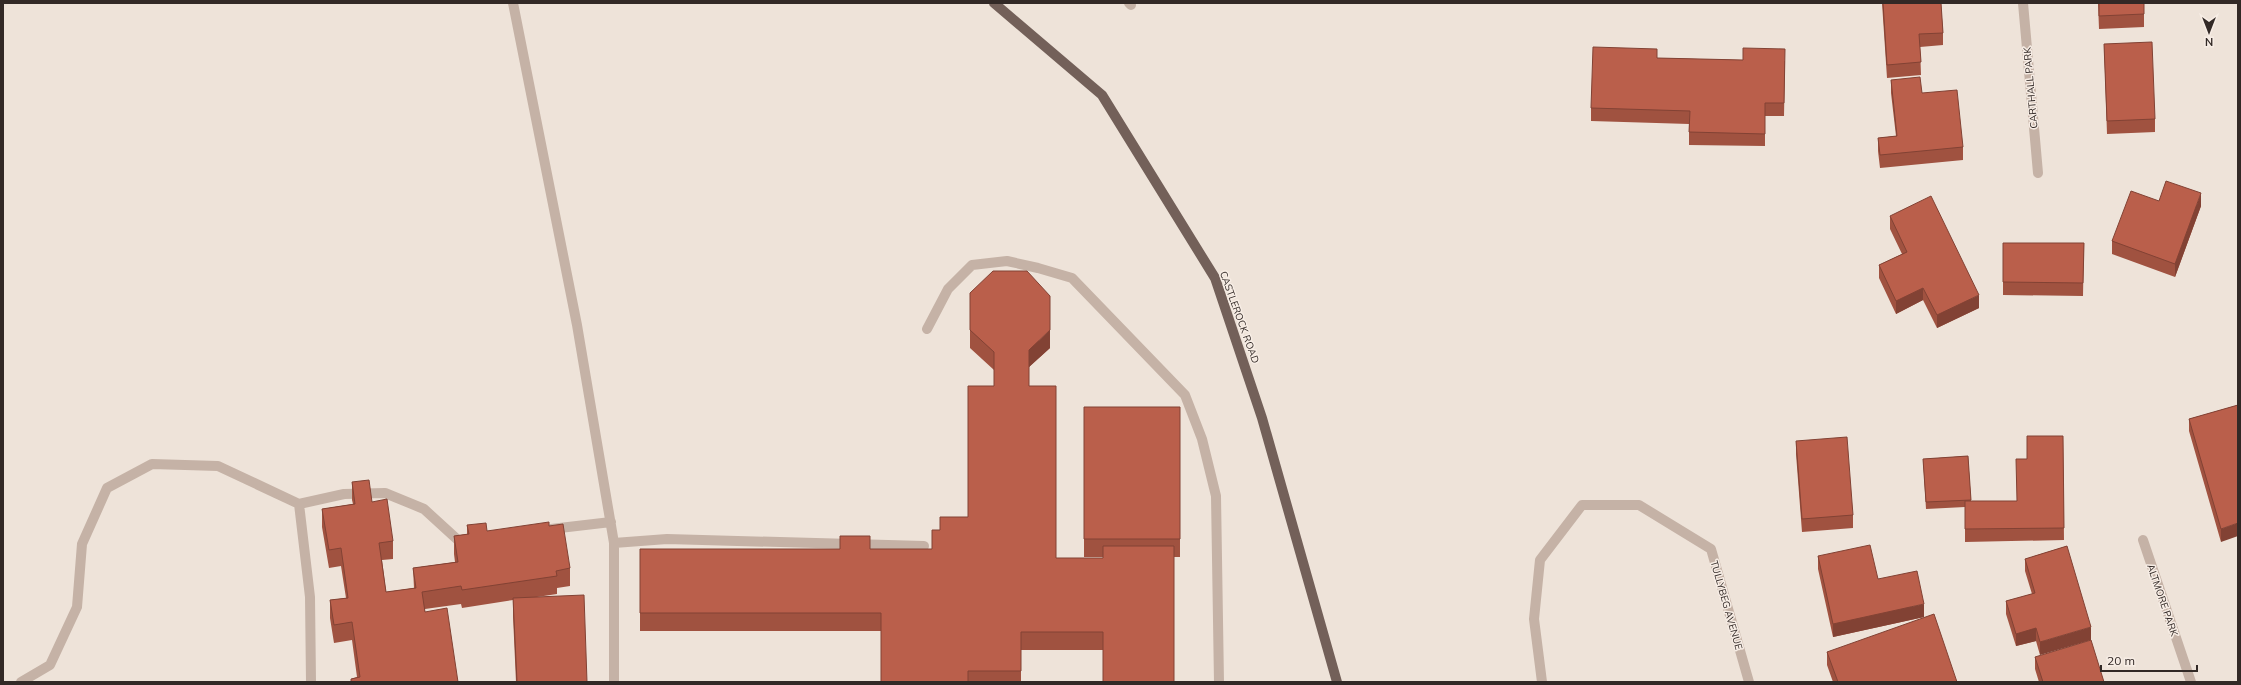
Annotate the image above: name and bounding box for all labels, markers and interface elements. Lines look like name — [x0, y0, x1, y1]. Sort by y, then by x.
north arrow — [2189, 12, 2229, 52]
text: N — [2205, 35, 2213, 49]
street label: CARTHALL PARK — [2020, 46, 2041, 129]
street label: CASTLEROCK ROAD — [1217, 269, 1262, 365]
street label: TULLYBEG AVENUE — [1708, 559, 1746, 651]
street label: ALTMORE PARK — [2144, 562, 2181, 639]
scale bar — [2101, 647, 2197, 673]
text: 20 m — [2107, 653, 2135, 668]

